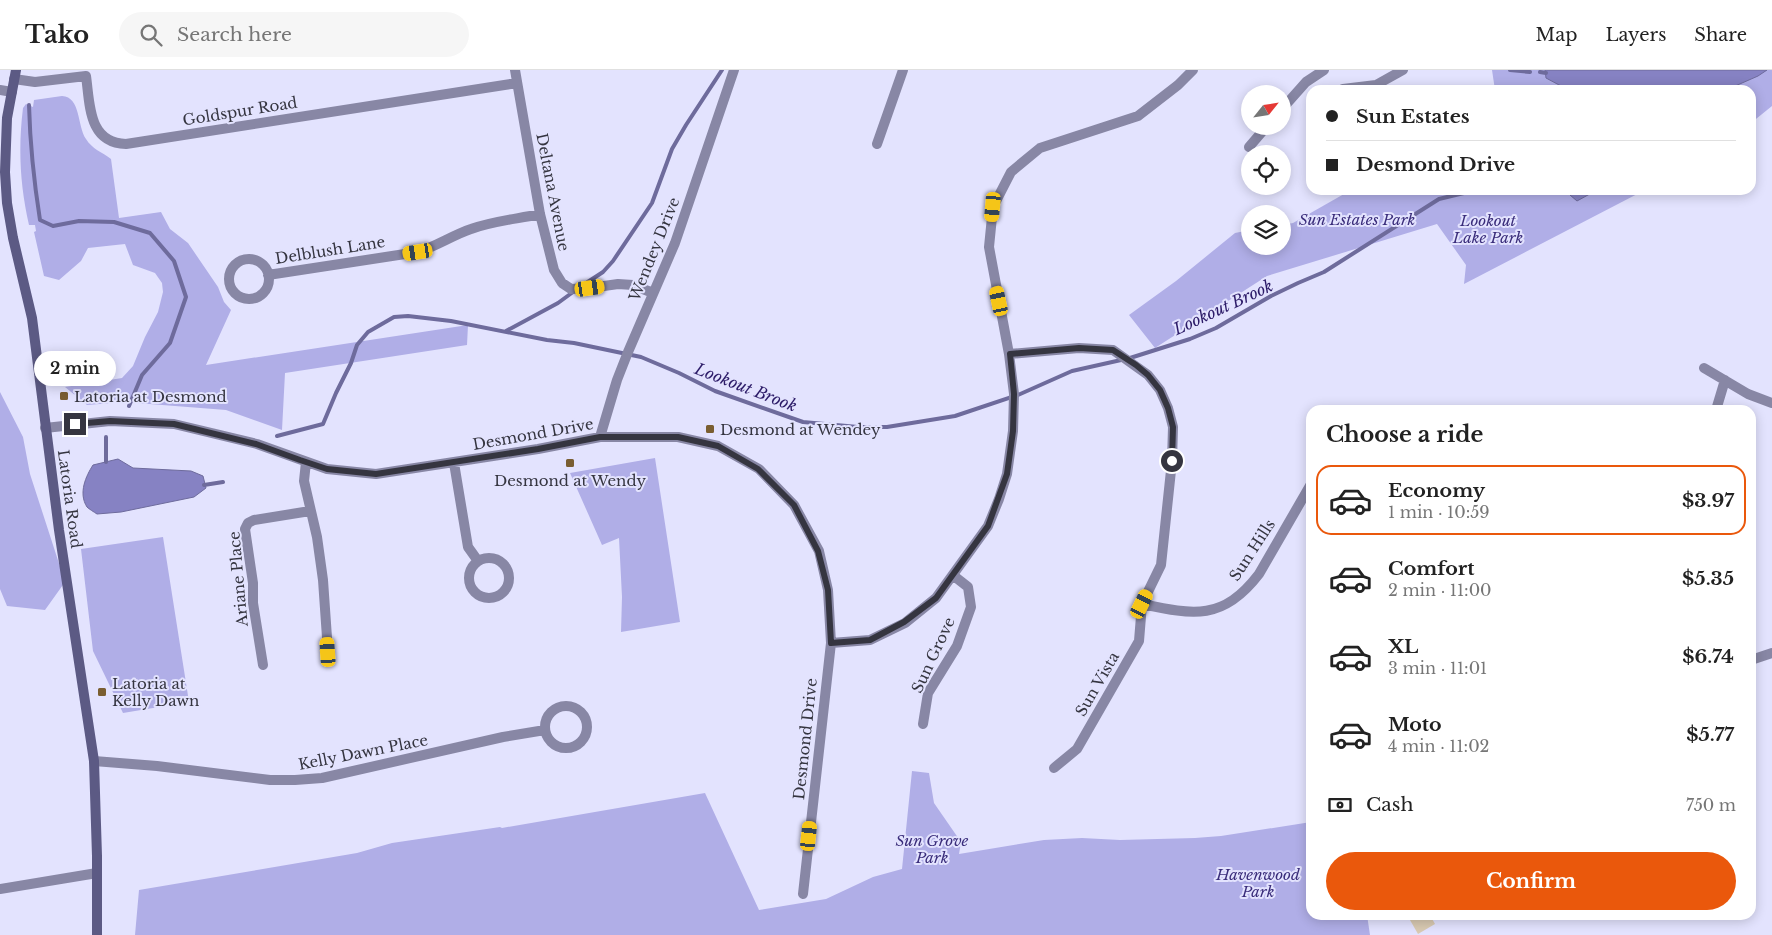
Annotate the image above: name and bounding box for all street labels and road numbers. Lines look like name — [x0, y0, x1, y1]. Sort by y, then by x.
street label: Goldspur Road — [181, 93, 299, 129]
street label: Deltana Avenue — [532, 131, 574, 253]
street label: Wendey Drive — [624, 194, 683, 305]
street label: Delblush Lane — [274, 232, 386, 268]
street label: Desmond Drive — [471, 414, 595, 454]
street label: Latoria Road — [54, 448, 86, 550]
street label: Sun Hills — [1225, 515, 1279, 584]
street label: Ariane Place — [224, 531, 252, 628]
street label: Sun Grove — [907, 614, 959, 696]
street label: Sun Vista — [1071, 648, 1123, 720]
street label: Desmond Drive — [789, 677, 821, 801]
street label: Kelly Dawn Place — [297, 730, 429, 774]

